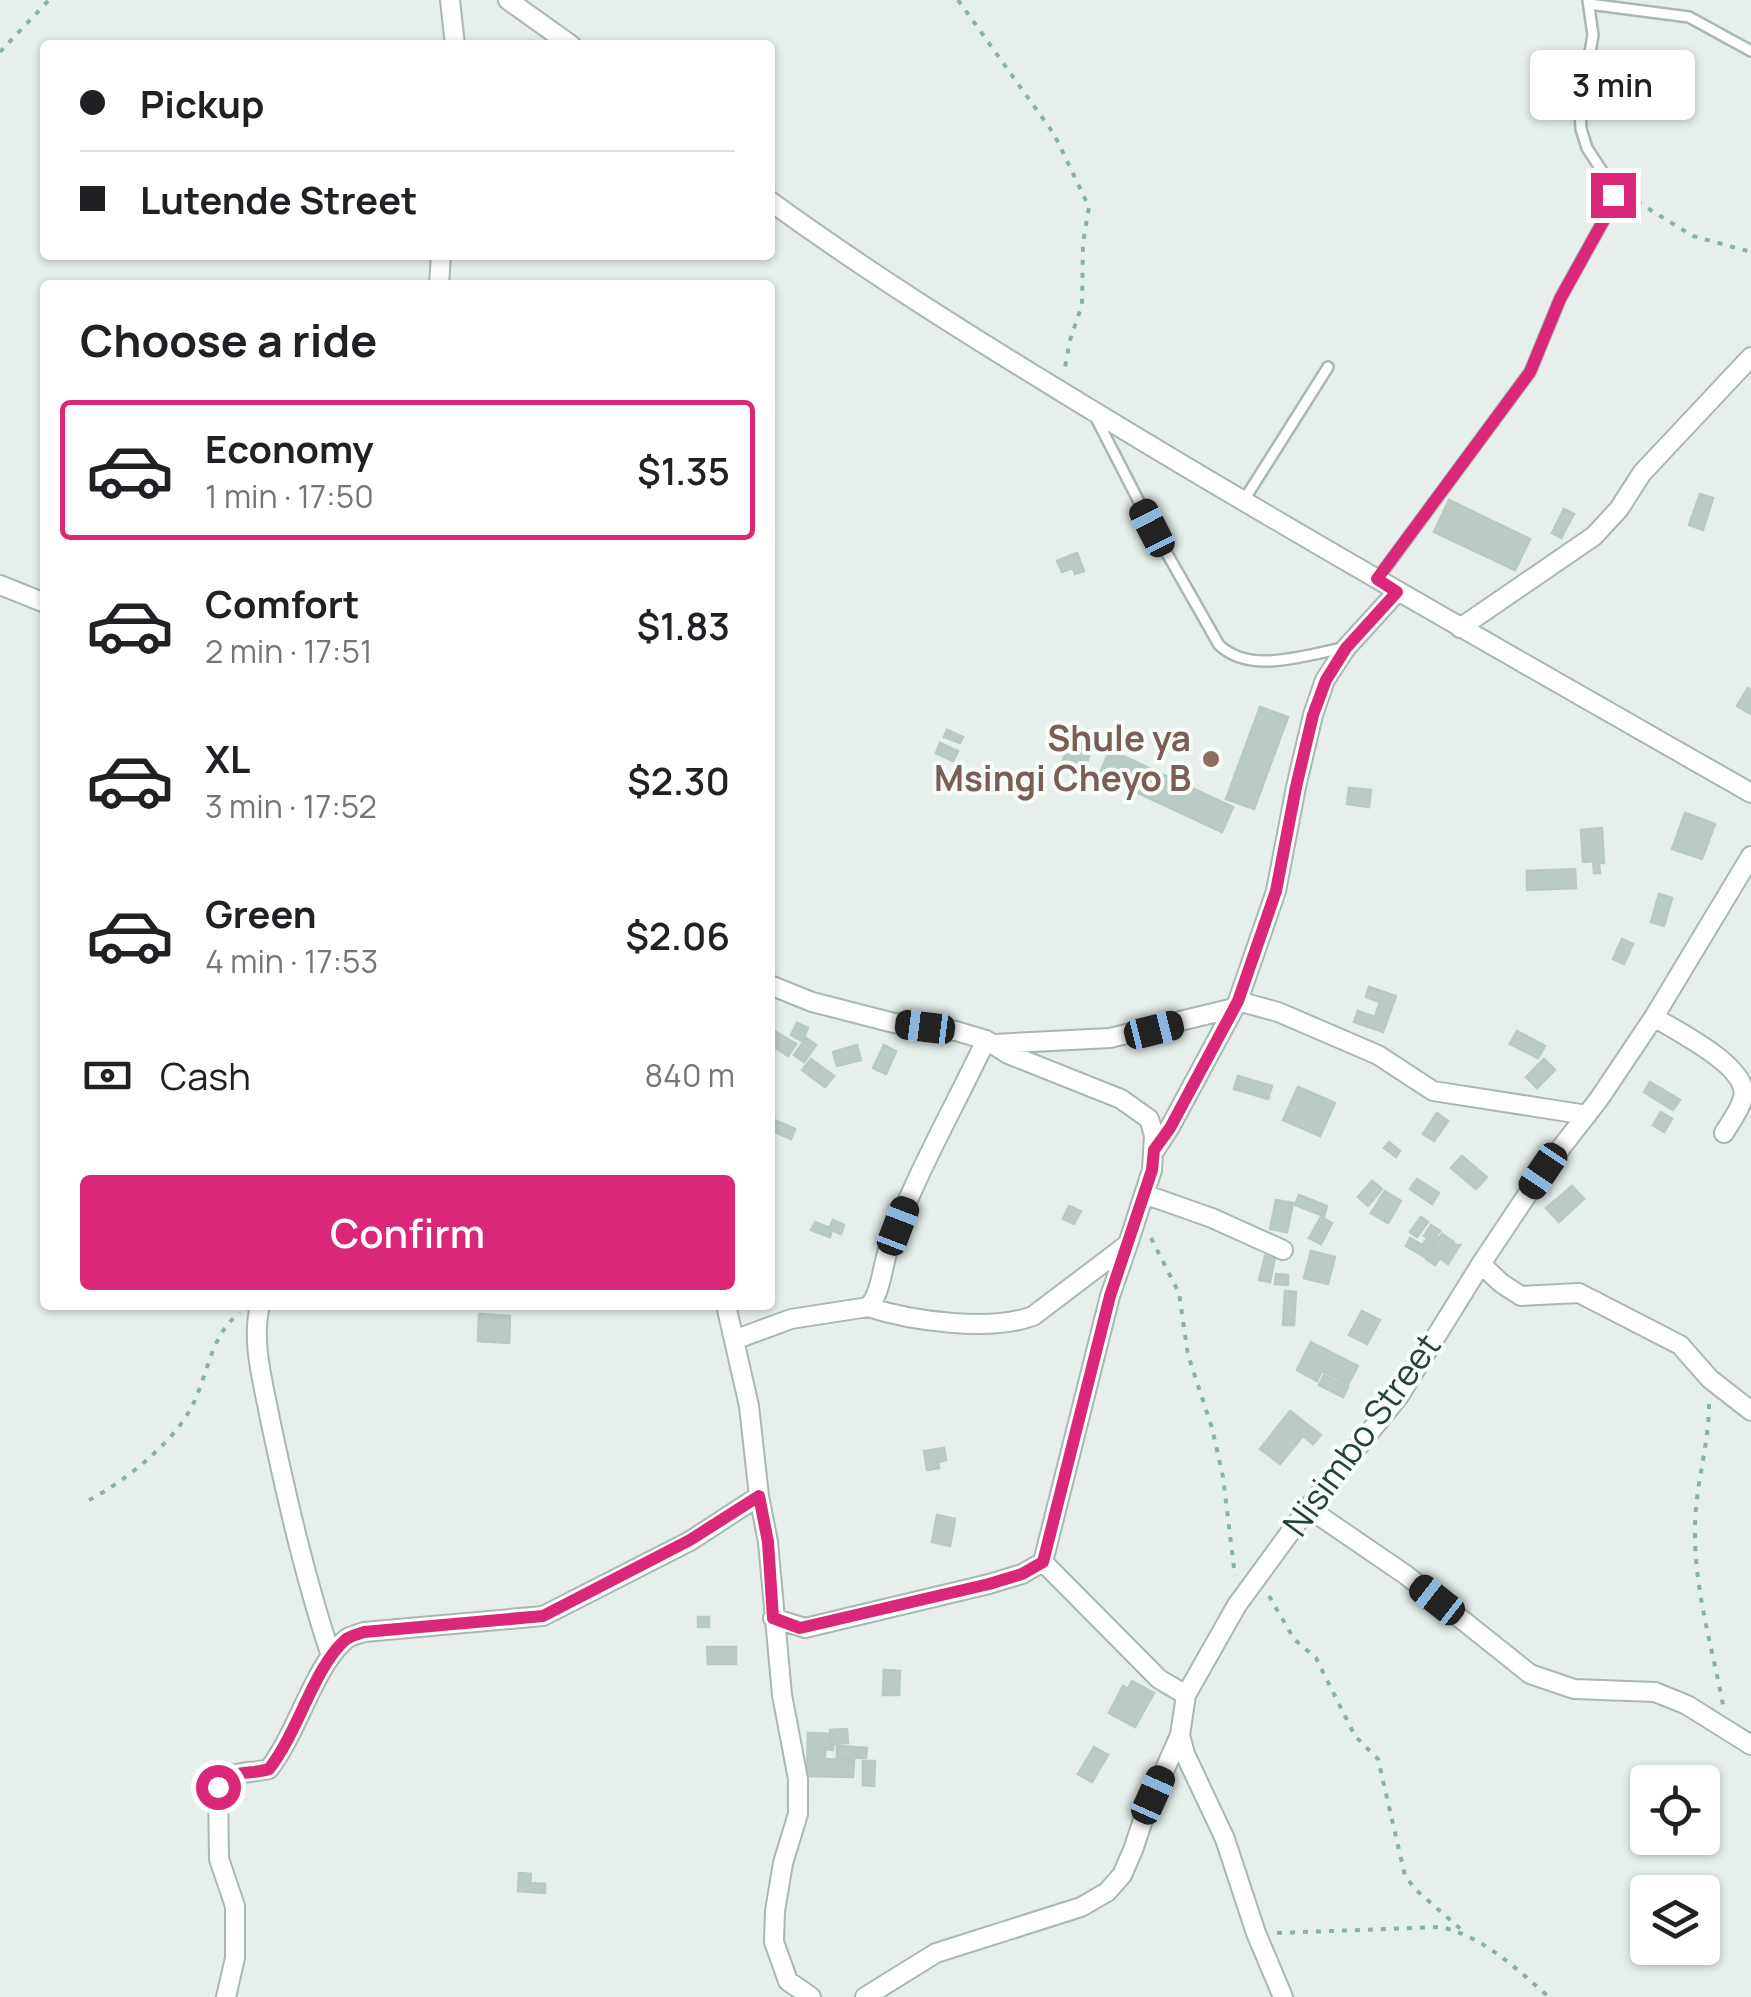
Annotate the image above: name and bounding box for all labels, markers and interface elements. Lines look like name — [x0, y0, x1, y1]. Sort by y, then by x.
callout: 3 min — [1530, 50, 1696, 120]
text: 3 min — [1572, 63, 1653, 107]
text: Pickup — [140, 77, 264, 129]
text: Lutende Street — [140, 173, 418, 225]
route end — [1591, 173, 1636, 218]
text: Choose a ride — [80, 309, 377, 371]
text: Economy — [205, 422, 374, 474]
icon: car — [85, 425, 175, 515]
text: $1.35 — [637, 444, 730, 496]
text: 1 min · 17:50 — [205, 474, 374, 518]
car — [1125, 494, 1179, 562]
text: Comfort — [205, 577, 359, 629]
icon: car — [85, 580, 175, 670]
text: $1.83 — [637, 599, 730, 651]
text: 2 min · 17:51 — [205, 629, 372, 673]
place label: Shule ya Msingi Cheyo B — [934, 714, 1191, 802]
text: XL — [205, 732, 250, 784]
icon: car — [85, 735, 175, 825]
marker: Shule ya Msingi Cheyo B — [1200, 748, 1222, 770]
text: $2.30 — [627, 754, 730, 806]
text: 3 min · 17:52 — [205, 784, 377, 828]
text: Green — [205, 887, 317, 939]
icon: car — [85, 890, 175, 980]
text: $2.06 — [625, 909, 730, 961]
text: 4 min · 17:53 — [205, 939, 378, 983]
car — [893, 1008, 957, 1046]
car — [1121, 1008, 1187, 1052]
icon: cash — [80, 1048, 135, 1103]
text: Cash — [160, 1049, 251, 1101]
text: 840 m — [645, 1053, 735, 1097]
car — [1514, 1138, 1572, 1204]
button: Confirm — [80, 1175, 735, 1290]
car — [873, 1193, 923, 1259]
street label: Nisimbo Street — [1271, 1323, 1451, 1545]
car — [1404, 1570, 1470, 1630]
car — [1127, 1761, 1179, 1829]
route start — [196, 1765, 241, 1810]
map controls — [1630, 1765, 1720, 1965]
button: locate — [1630, 1765, 1720, 1855]
button: layers — [1630, 1875, 1720, 1965]

